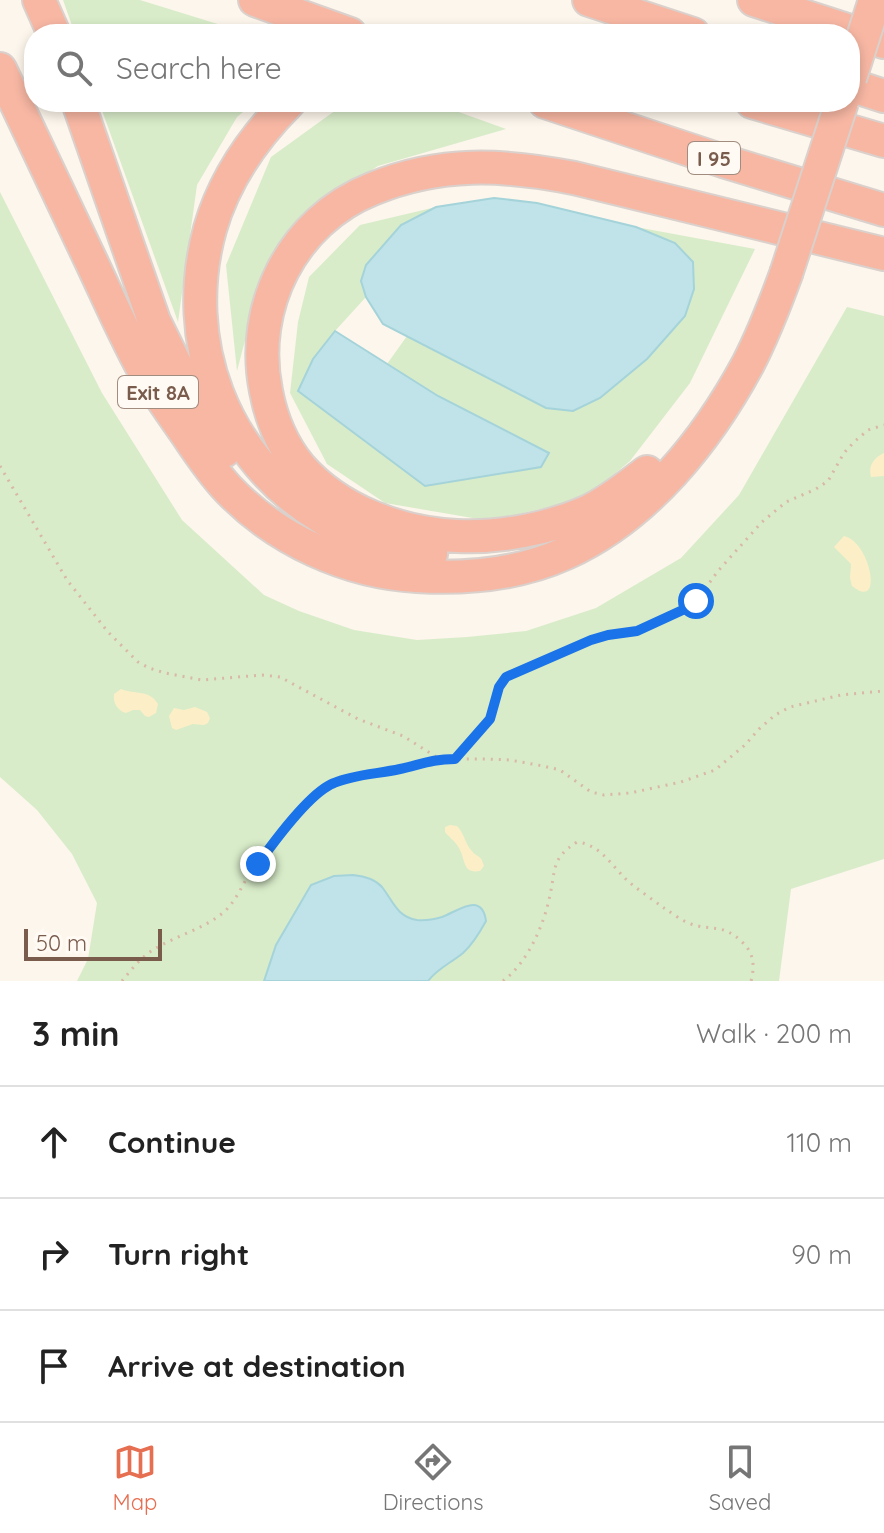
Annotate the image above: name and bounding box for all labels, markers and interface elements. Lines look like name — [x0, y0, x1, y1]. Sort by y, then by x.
search box — [24, 24, 860, 112]
icon: search — [52, 46, 96, 90]
text: Search here — [116, 49, 282, 87]
road number: I 95 — [688, 142, 740, 174]
road number: Exit 8A — [118, 376, 198, 408]
route start — [678, 583, 714, 619]
route end — [240, 846, 276, 882]
scale bar — [24, 925, 162, 961]
text: 50 m — [36, 929, 87, 957]
text: 3 min — [32, 1012, 119, 1055]
text: Walk · 200 m — [696, 1017, 852, 1050]
icon: ahead — [32, 1120, 76, 1164]
text: Continue — [108, 1123, 236, 1161]
text: 110 m — [786, 1126, 852, 1159]
icon: right — [32, 1232, 76, 1276]
text: Turn right — [108, 1235, 249, 1273]
text: 90 m — [791, 1238, 852, 1271]
icon: arrive — [32, 1344, 76, 1388]
text: Arrive at destination — [108, 1347, 406, 1385]
tab: Map — [113, 1440, 157, 1516]
tab: Directions — [383, 1440, 483, 1516]
tab: Saved — [709, 1440, 771, 1516]

